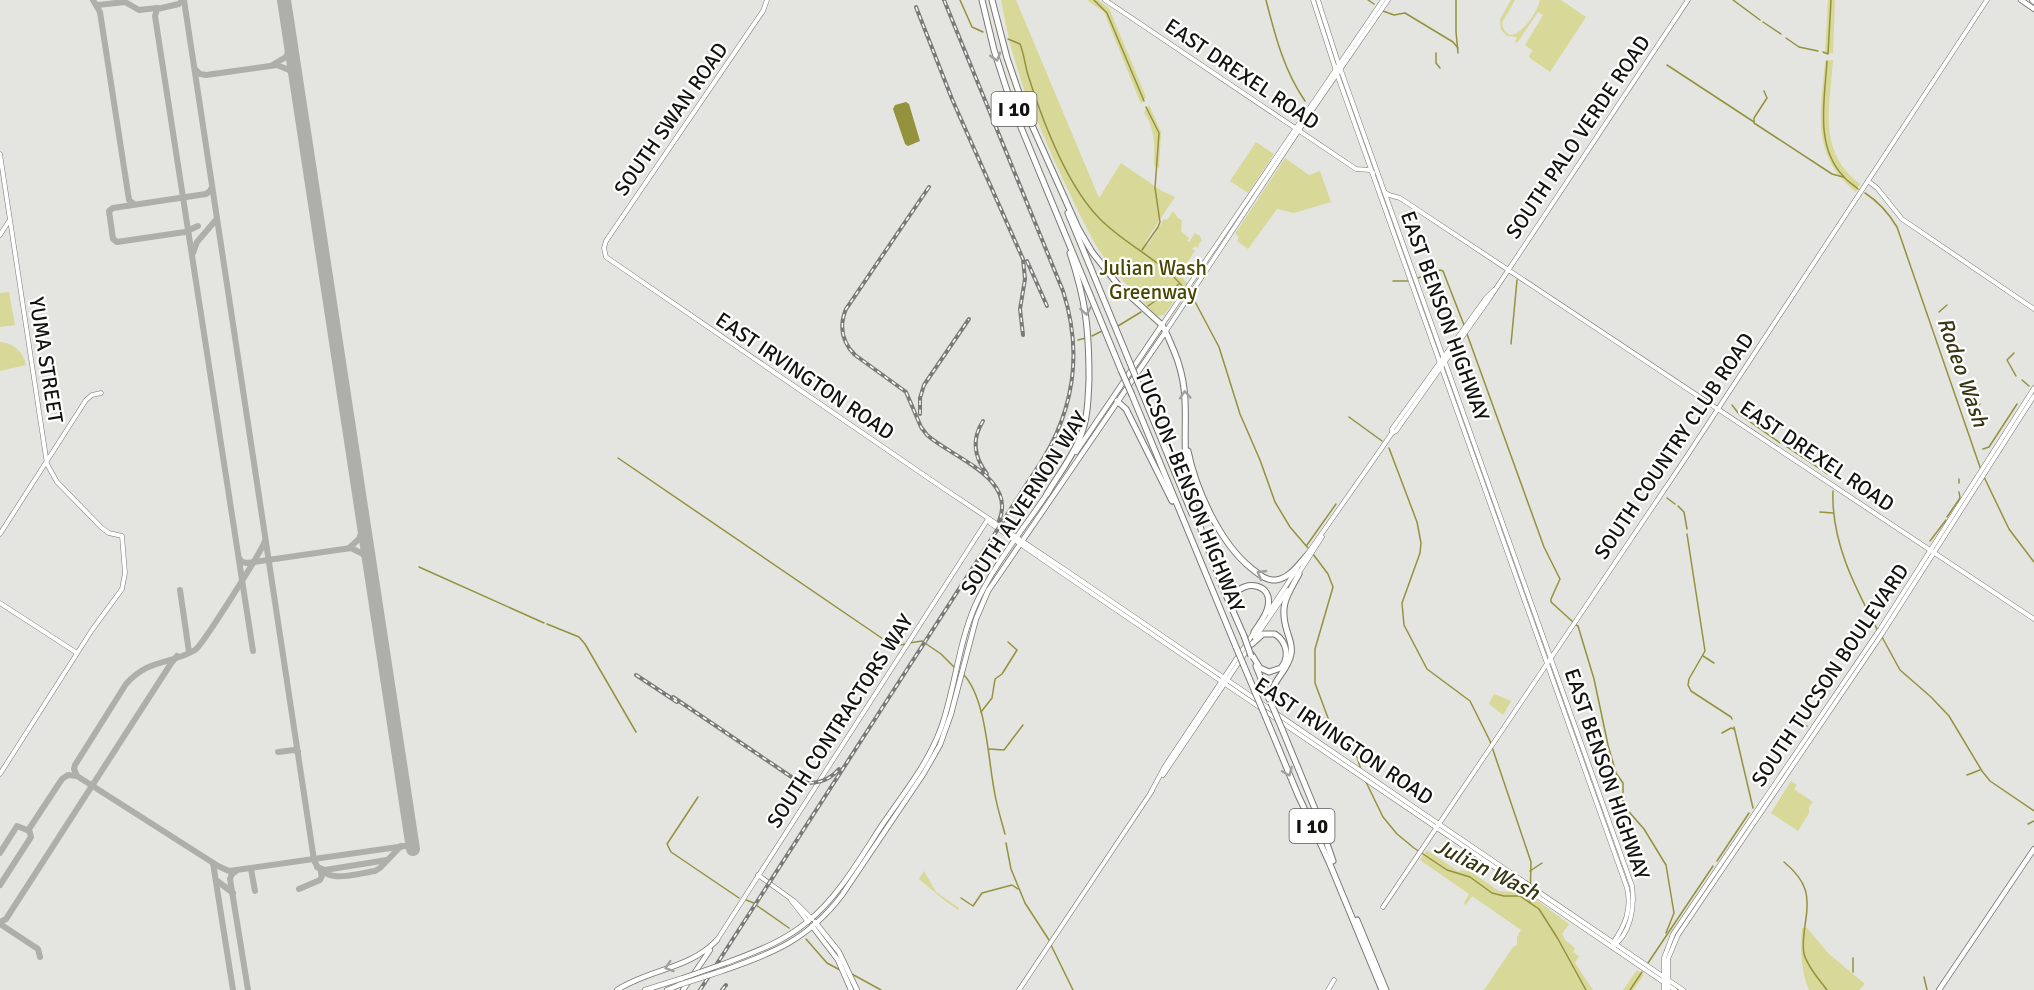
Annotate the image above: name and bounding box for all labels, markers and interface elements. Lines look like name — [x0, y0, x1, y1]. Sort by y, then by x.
street label: EAST DREXEL ROAD — [1160, 13, 1324, 135]
street label: SOUTH PALO VERDE ROAD — [1500, 30, 1656, 244]
street label: SOUTH SWAN ROAD — [608, 37, 734, 201]
one-way arrow — [989, 51, 1001, 62]
road number: I 10 — [992, 92, 1036, 126]
street label: EAST BENSON HIGHWAY — [1395, 207, 1495, 425]
park label: Julian Wash Greenway — [1099, 255, 1207, 305]
street label: YUMA STREET — [23, 295, 69, 425]
one-way arrow — [1079, 306, 1091, 316]
street label: EAST IRVINGTON ROAD — [711, 307, 899, 445]
water label: Rodeo Wash — [1932, 314, 1995, 431]
street label: SOUTH COUNTRY CLUB ROAD — [1588, 328, 1760, 564]
street label: TUCSON–BENSON HIGHWAY — [1130, 366, 1251, 616]
one-way arrow — [1179, 391, 1192, 400]
street label: EAST DREXEL ROAD — [1735, 395, 1899, 517]
street label: SOUTH ALVERNON WAY — [955, 406, 1093, 600]
street label: SOUTH TUCSON BOULEVARD — [1746, 559, 1914, 791]
one-way arrow — [1257, 570, 1267, 581]
street label: SOUTH CONTRACTORS WAY — [761, 609, 919, 833]
street label: EAST BENSON HIGHWAY — [1559, 665, 1655, 883]
street label: EAST IRVINGTON ROAD — [1250, 672, 1438, 810]
one-way arrow — [1281, 766, 1293, 777]
road number: I 10 — [1290, 809, 1334, 843]
water label: Julian Wash — [1430, 832, 1545, 906]
one-way arrow — [664, 960, 675, 972]

